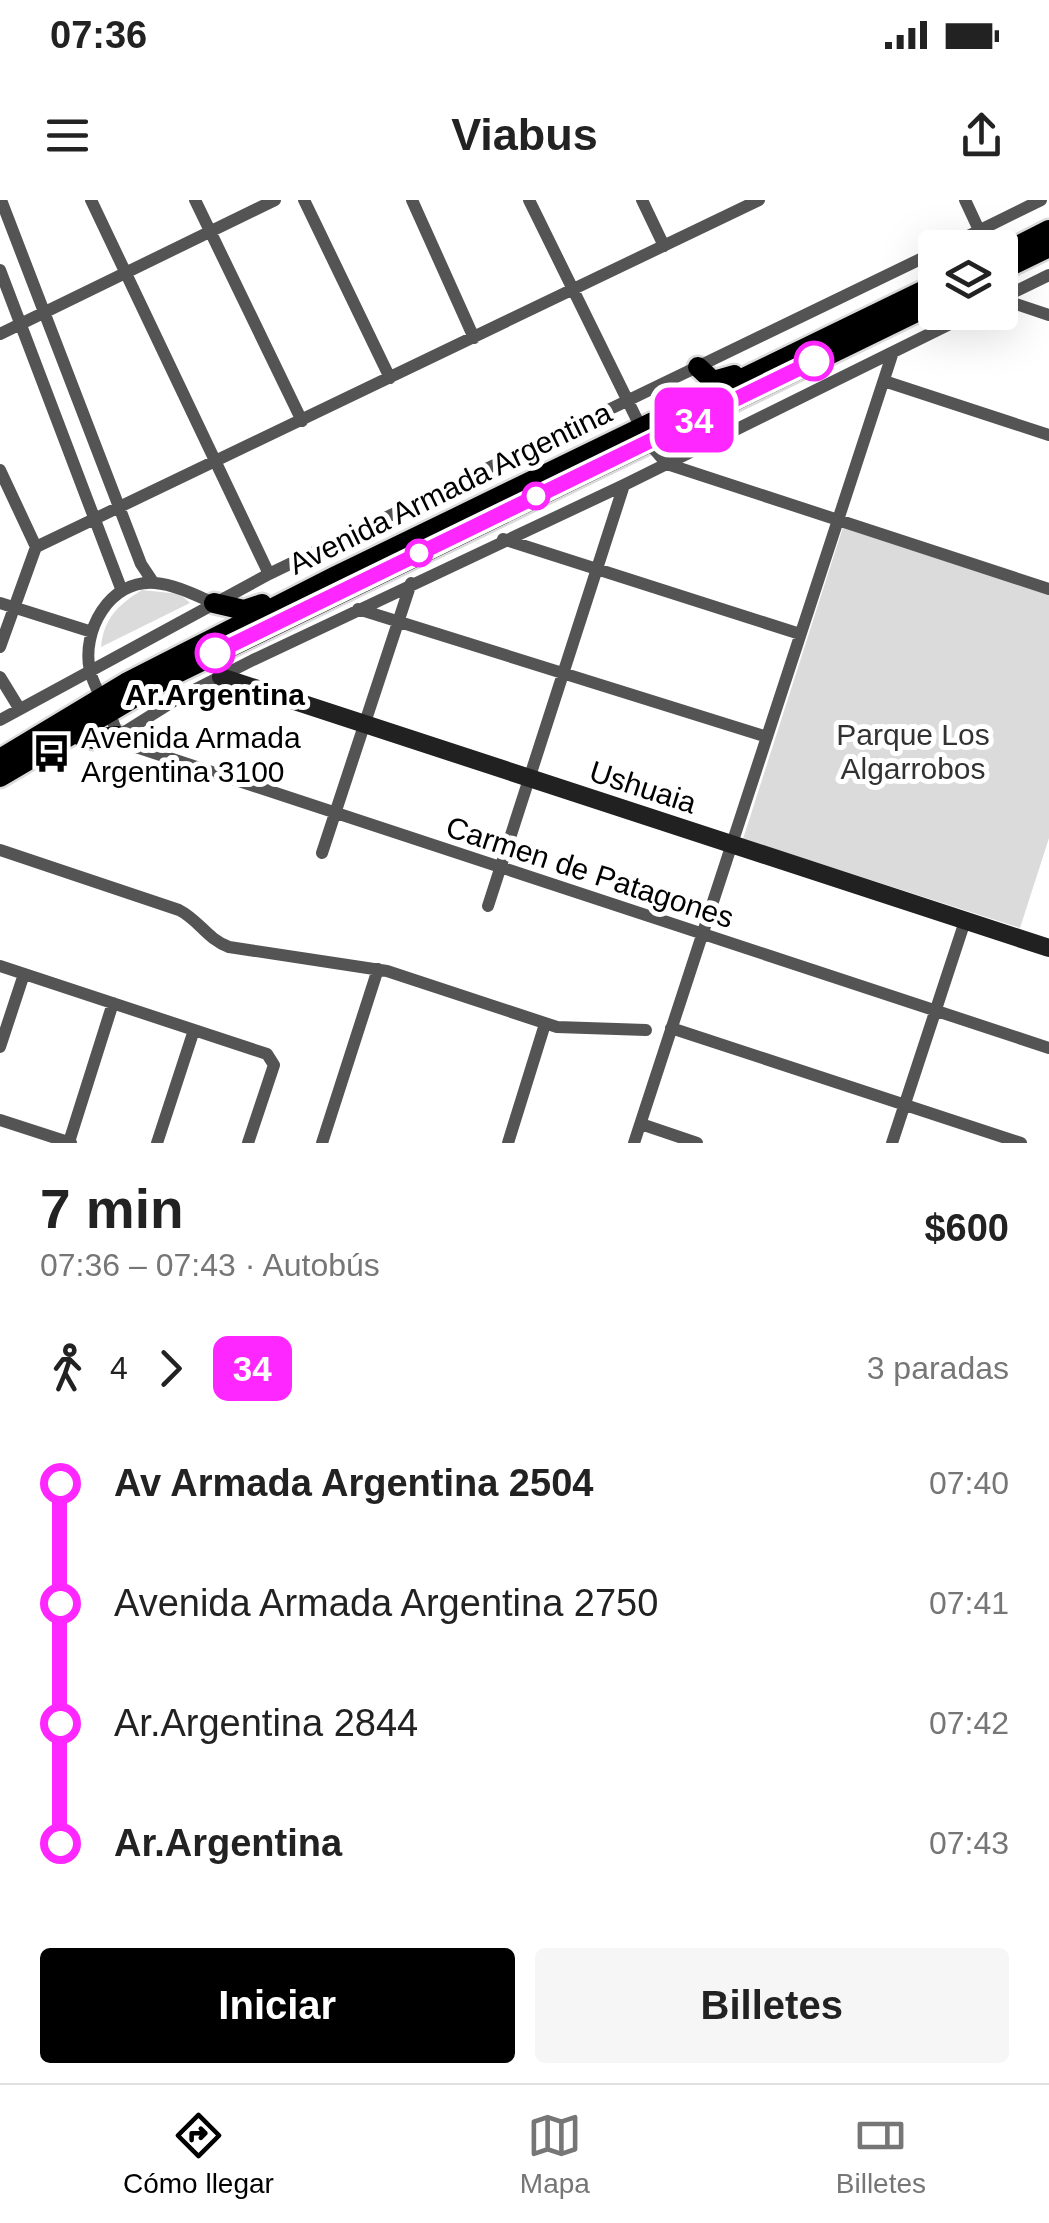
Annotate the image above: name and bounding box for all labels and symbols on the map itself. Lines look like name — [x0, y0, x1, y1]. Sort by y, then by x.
unlabelled marker — [795, 342, 833, 380]
line badge: 34 — [649, 388, 739, 452]
street label: Avenida Armada Argentina — [283, 395, 617, 581]
unlabelled marker — [523, 483, 549, 509]
unlabelled marker — [406, 540, 432, 566]
marker: Ar.Argentina — [196, 634, 234, 672]
place label: Ar.Argentina — [125, 678, 305, 711]
park label: Parque Los Algarrobos — [836, 718, 990, 785]
place label: Avenida Armada Argentina 3100 — [81, 721, 301, 788]
bus stop icon: Avenida Armada Argentina 3100 — [30, 733, 72, 775]
street label: Ushuaia — [586, 754, 701, 820]
street label: Carmen de Patagones — [442, 810, 738, 934]

